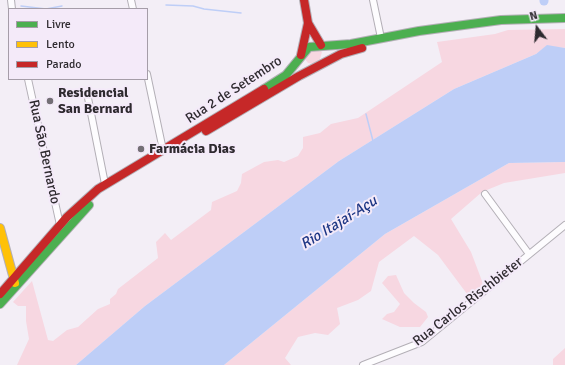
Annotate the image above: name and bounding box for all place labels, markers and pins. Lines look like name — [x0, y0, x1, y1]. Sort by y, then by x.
place label: Residencial San Bernard — [58, 85, 133, 118]
marker: Residencial San Bernard — [45, 96, 55, 106]
place label: Farmácia Dias — [149, 141, 235, 157]
marker: Farmácia Dias — [136, 144, 146, 154]

